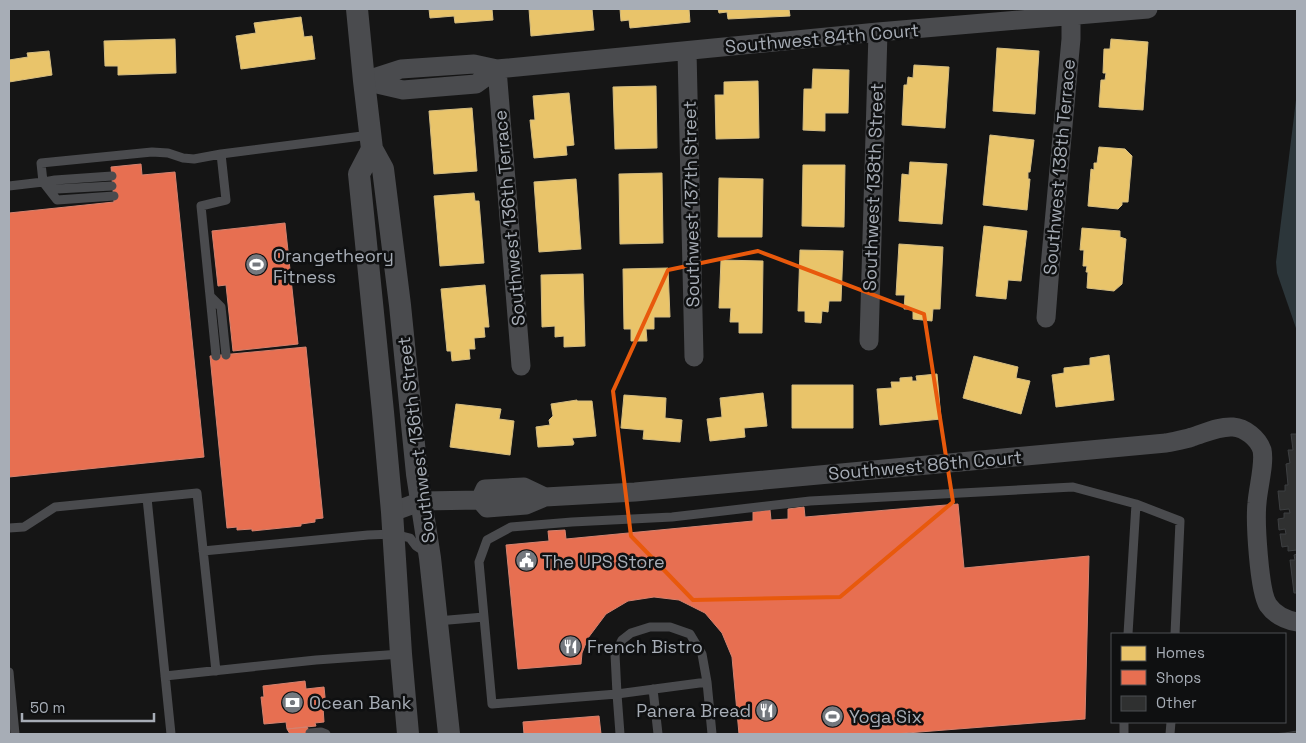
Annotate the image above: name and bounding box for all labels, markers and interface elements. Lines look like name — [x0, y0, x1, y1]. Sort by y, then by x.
street label: Southwest 84th Court — [724, 18, 920, 58]
street label: Southwest 138th Terrace — [1038, 58, 1080, 276]
street label: Southwest 138th Street — [858, 83, 888, 291]
street label: Southwest 137th Street — [678, 100, 704, 308]
street label: Southwest 136th Terrace — [488, 109, 530, 327]
place label: Orangetheory Fitness — [273, 244, 394, 288]
sports icon: Orangetheory Fitness — [245, 253, 269, 277]
street label: Southwest 136th Street — [392, 335, 440, 545]
street label: Southwest 86th Court — [827, 445, 1023, 485]
public building icon: The UPS Store — [514, 549, 538, 573]
place label: The UPS Store — [542, 550, 665, 573]
legend — [1111, 633, 1286, 723]
restaurant icon: French Bistro — [559, 634, 583, 658]
place label: French Bistro — [587, 635, 703, 658]
text: Homes — [1156, 643, 1205, 662]
text: Shops — [1156, 668, 1201, 687]
scale bar — [22, 690, 155, 722]
bank icon: Ocean Bank — [281, 690, 305, 714]
place label: Ocean Bank — [309, 691, 412, 714]
text: Other — [1156, 693, 1197, 712]
text: 50 m — [30, 698, 65, 717]
restaurant icon: Panera Bread — [755, 698, 779, 722]
place label: Panera Bread — [636, 699, 751, 722]
sports icon: Yoga Six — [821, 704, 845, 728]
place label: Yoga Six — [849, 705, 922, 728]

